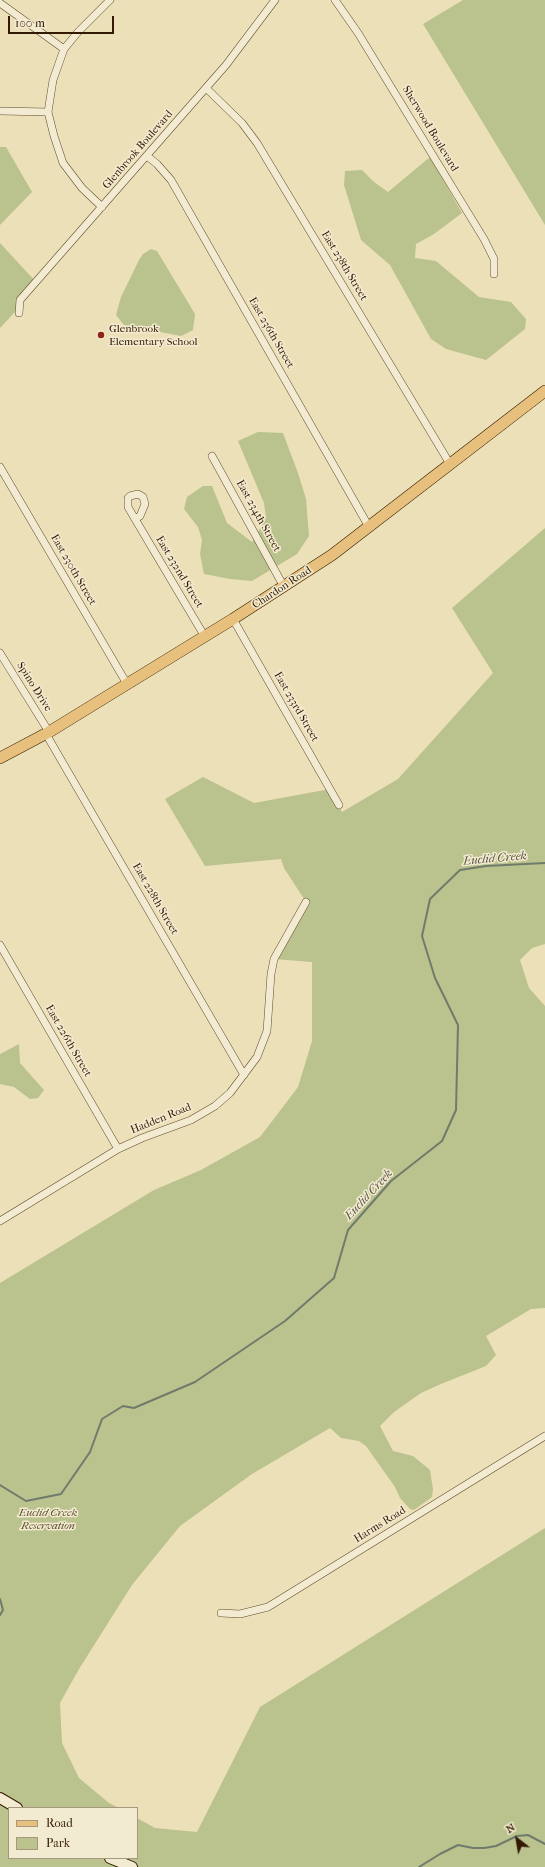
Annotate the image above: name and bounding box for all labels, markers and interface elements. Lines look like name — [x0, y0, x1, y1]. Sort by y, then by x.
scale bar — [10, 8, 116, 34]
text: 100 m — [15, 16, 45, 30]
street label: Sherwood Boulevard — [399, 84, 461, 174]
street label: Glenbrook Boulevard — [100, 108, 176, 192]
street label: East 238th Street — [318, 229, 370, 303]
street label: East 236th Street — [245, 295, 297, 371]
place label: Glenbrook Elementary School — [109, 322, 198, 348]
marker: Glenbrook Elementary School — [96, 330, 106, 340]
street label: East 234th Street — [233, 478, 283, 554]
street label: East 230th Street — [47, 532, 99, 608]
street label: East 232nd Street — [152, 534, 206, 610]
street label: Chardon Road — [250, 564, 314, 612]
street label: Spino Drive — [14, 660, 54, 714]
street label: East 233rd Street — [271, 670, 321, 744]
water label: Euclid Creek — [463, 849, 527, 869]
street label: East 228th Street — [129, 861, 181, 937]
street label: East 226th Street — [42, 1003, 94, 1079]
street label: Hadden Road — [129, 1101, 193, 1137]
water label: Euclid Creek — [342, 1167, 396, 1223]
street label: Harms Road — [352, 1504, 408, 1546]
park label: Euclid Creek Reservation — [19, 1506, 77, 1532]
legend — [8, 1807, 138, 1859]
text: Road — [46, 1816, 73, 1830]
north arrow — [497, 1819, 537, 1859]
text: N — [504, 1821, 517, 1836]
text: Park — [46, 1836, 70, 1850]

